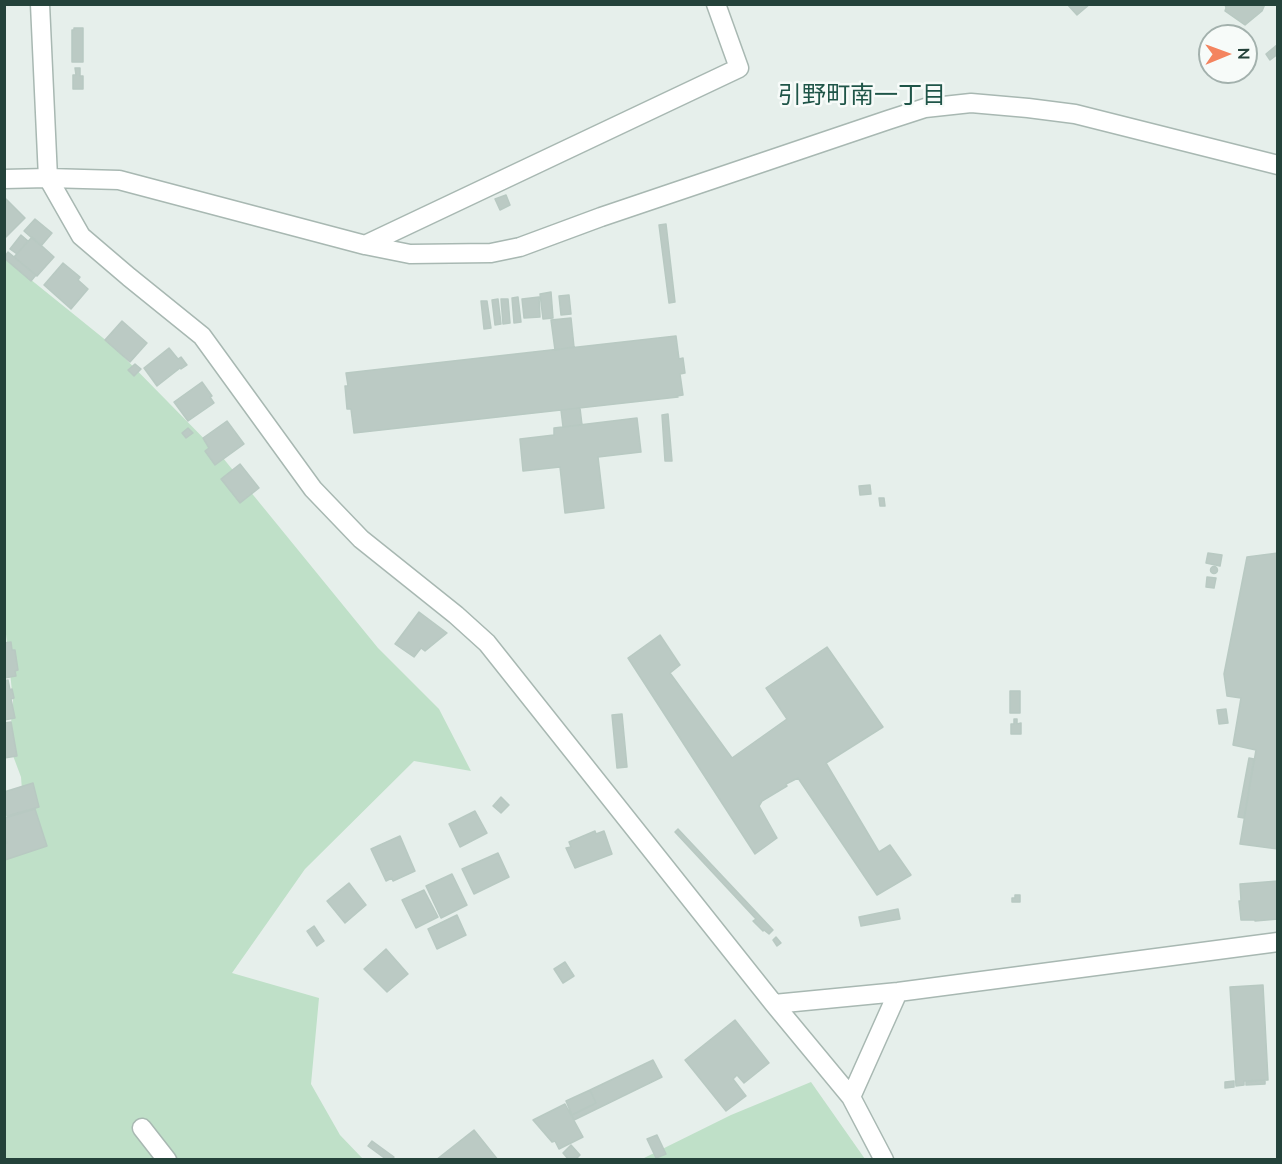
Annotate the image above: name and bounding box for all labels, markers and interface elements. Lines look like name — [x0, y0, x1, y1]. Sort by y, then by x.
north arrow — [1198, 24, 1258, 84]
text: N — [1234, 48, 1254, 60]
district label: 引野町南一丁目 — [778, 82, 946, 110]

